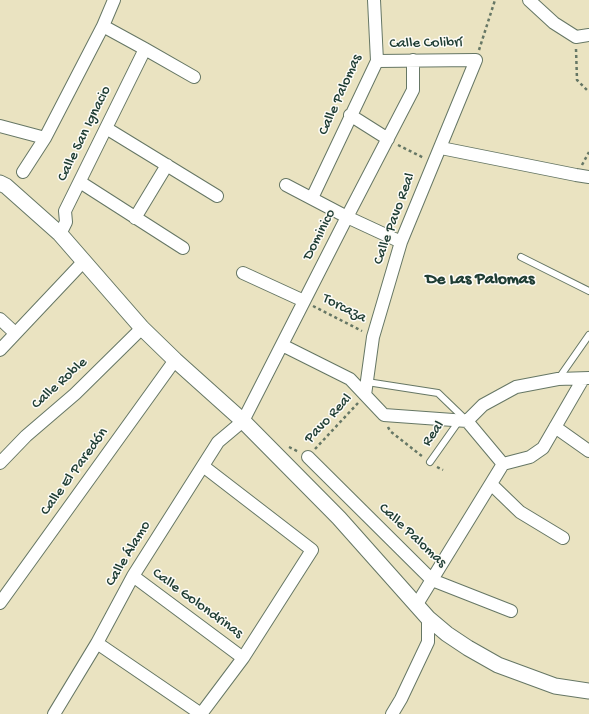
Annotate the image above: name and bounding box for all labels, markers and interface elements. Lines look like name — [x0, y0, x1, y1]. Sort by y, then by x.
street label: Calle Colibrí — [389, 34, 463, 54]
street label: Calle Palomas — [315, 52, 367, 138]
street label: Calle San Ignacio — [54, 83, 116, 185]
street label: Calle Pavo Real — [370, 171, 420, 267]
street label: Dominico — [300, 207, 340, 263]
district label: De Las Palomas — [426, 270, 534, 290]
street label: Torcaza — [319, 290, 369, 328]
street label: Calle Roble — [28, 354, 92, 414]
street label: Pavo Real — [301, 390, 357, 448]
street label: Real — [419, 418, 449, 450]
street label: Calle El Paredón — [37, 425, 113, 519]
street label: Calle Palomas — [374, 500, 450, 572]
street label: Calle Álamo — [102, 518, 156, 590]
street label: Calle Golondrinas — [148, 565, 246, 643]

